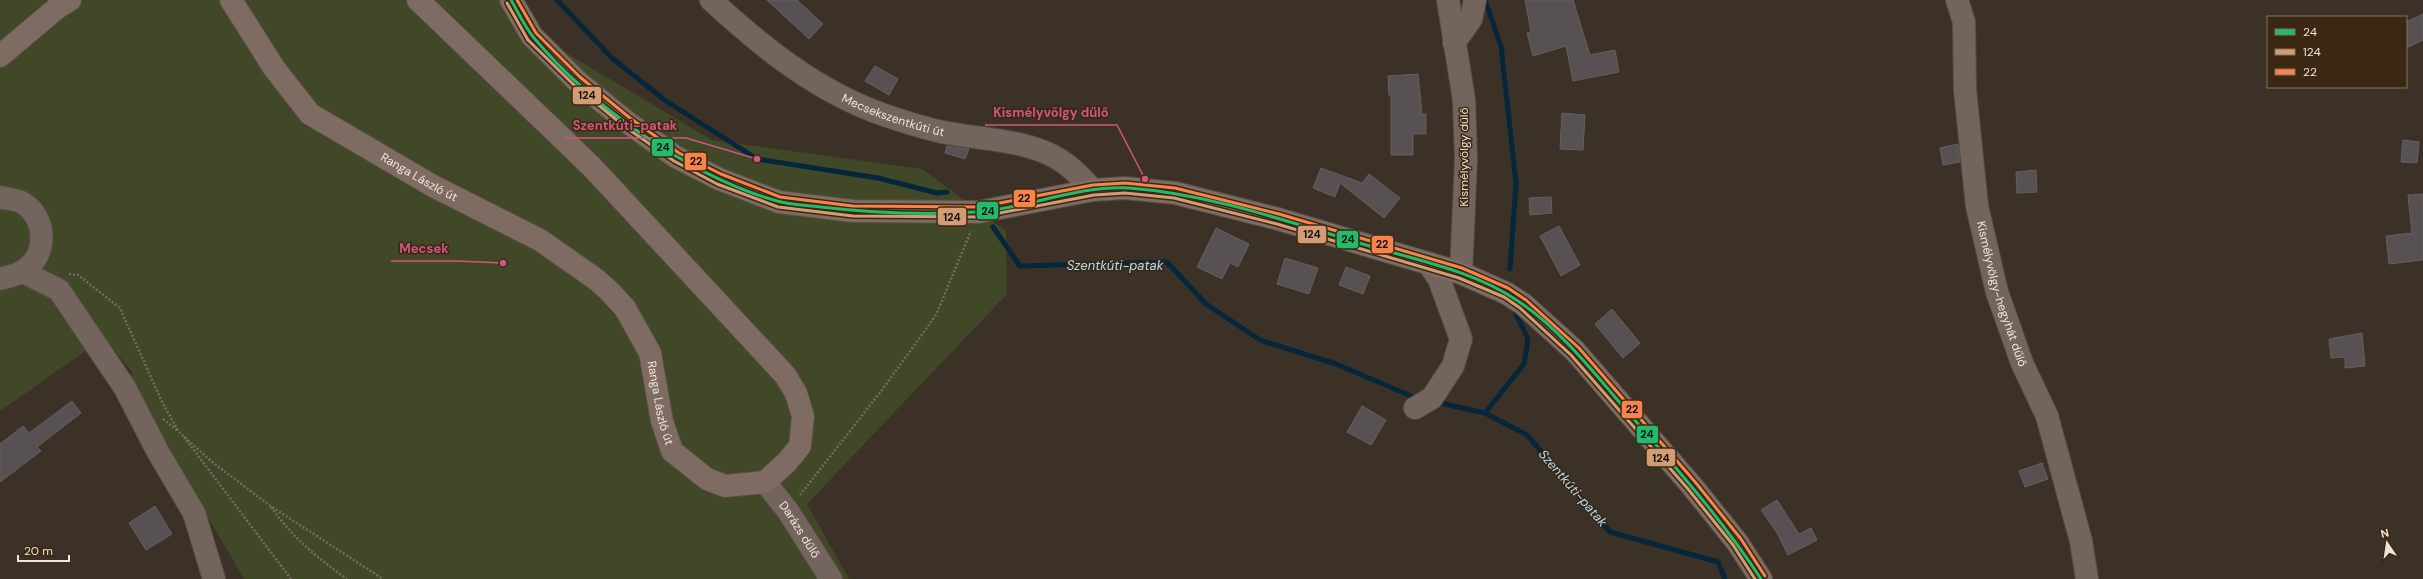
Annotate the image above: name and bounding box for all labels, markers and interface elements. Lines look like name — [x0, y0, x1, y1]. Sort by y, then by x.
legend — [2267, 16, 2407, 88]
text: 24 — [2303, 24, 2317, 40]
text: 124 — [2303, 44, 2321, 60]
text: 22 — [2303, 64, 2317, 80]
line badge: 124 — [572, 86, 602, 105]
text: 124 — [578, 88, 596, 102]
street label: Mecsekszentkúti út — [839, 90, 946, 140]
callout: Kismélyvölgy dűlő — [985, 100, 1117, 125]
text: Kismélyvölgy dűlő — [993, 104, 1109, 121]
street label: Kismélyvölgy dűlő — [1456, 107, 1472, 207]
callout: Szentkúti-patak — [565, 113, 686, 138]
text: Szentkúti-patak — [573, 117, 678, 134]
line badge: 24 — [651, 138, 674, 157]
text: 24 — [656, 140, 670, 154]
street label: Ranga László út — [378, 149, 461, 205]
line badge: 22 — [684, 152, 707, 171]
text: 22 — [690, 154, 702, 168]
line badge: 22 — [1013, 189, 1036, 208]
text: 22 — [1018, 191, 1030, 205]
line badge: 24 — [976, 201, 999, 220]
text: 24 — [981, 204, 995, 218]
line badge: 124 — [937, 207, 967, 226]
text: 124 — [943, 210, 961, 224]
street label: Kismélyvölgy-hegyhát dűlő — [1973, 220, 2031, 369]
line badge: 124 — [1297, 225, 1327, 244]
text: 124 — [1303, 227, 1321, 241]
line badge: 24 — [1336, 230, 1359, 249]
text: 24 — [1341, 232, 1355, 246]
line badge: 22 — [1371, 235, 1394, 254]
callout: Mecsek — [391, 236, 456, 261]
text: 22 — [1376, 237, 1388, 251]
text: Mecsek — [399, 240, 449, 257]
water label: Szentkúti-patak — [1067, 257, 1164, 274]
street label: Ranga László út — [644, 360, 678, 447]
line badge: 22 — [1621, 400, 1643, 419]
text: 22 — [1626, 402, 1638, 416]
line badge: 24 — [1636, 425, 1659, 444]
text: 24 — [1640, 427, 1654, 441]
water label: Szentkúti-patak — [1535, 446, 1611, 530]
line badge: 124 — [1646, 448, 1676, 467]
text: 124 — [1652, 451, 1670, 465]
street label: Darázs dűlő — [775, 498, 824, 561]
north arrow — [2367, 523, 2407, 563]
text: N — [2379, 526, 2390, 541]
scale bar — [18, 537, 69, 563]
text: 20 m — [24, 543, 53, 559]

